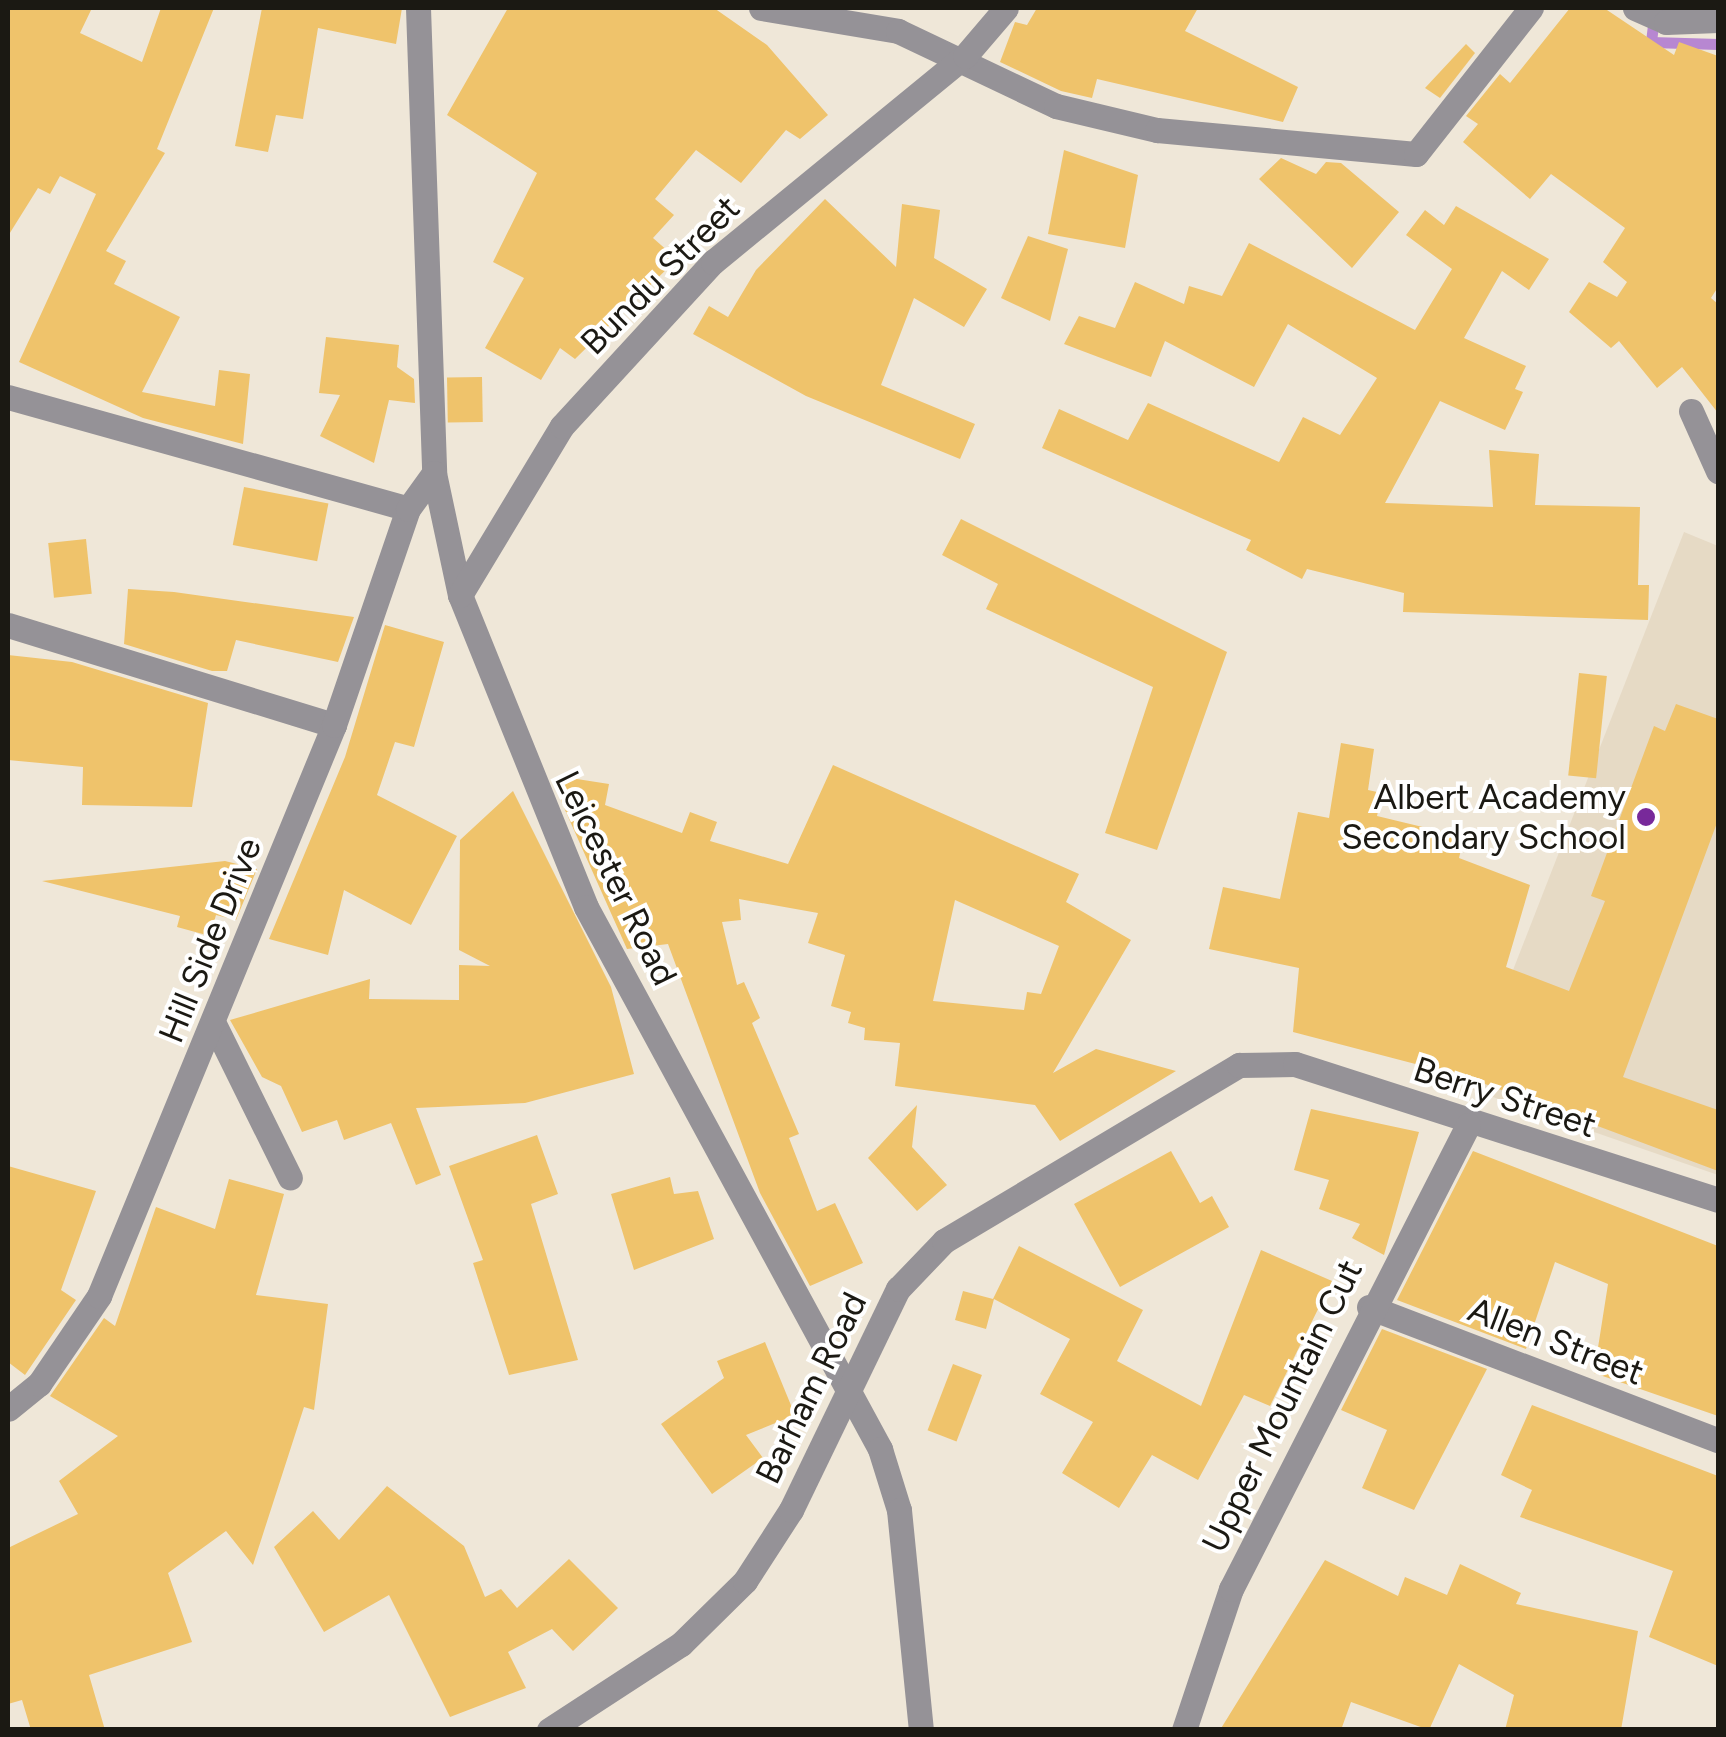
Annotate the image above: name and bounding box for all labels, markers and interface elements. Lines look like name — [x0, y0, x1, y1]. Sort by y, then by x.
street label: Bundu Street — [572, 187, 748, 363]
street label: Leicester Road — [546, 764, 686, 992]
place label: Albert Academy Secondary School — [1341, 776, 1626, 858]
marker: Albert Academy Secondary School — [1635, 806, 1657, 828]
street label: Hill Side Drive — [150, 831, 270, 1049]
street label: Berry Street — [1409, 1048, 1601, 1146]
street label: Upper Mountain Cut — [1193, 1253, 1371, 1559]
street label: Barham Road — [747, 1286, 875, 1490]
street label: Allen Street — [1462, 1288, 1650, 1394]

